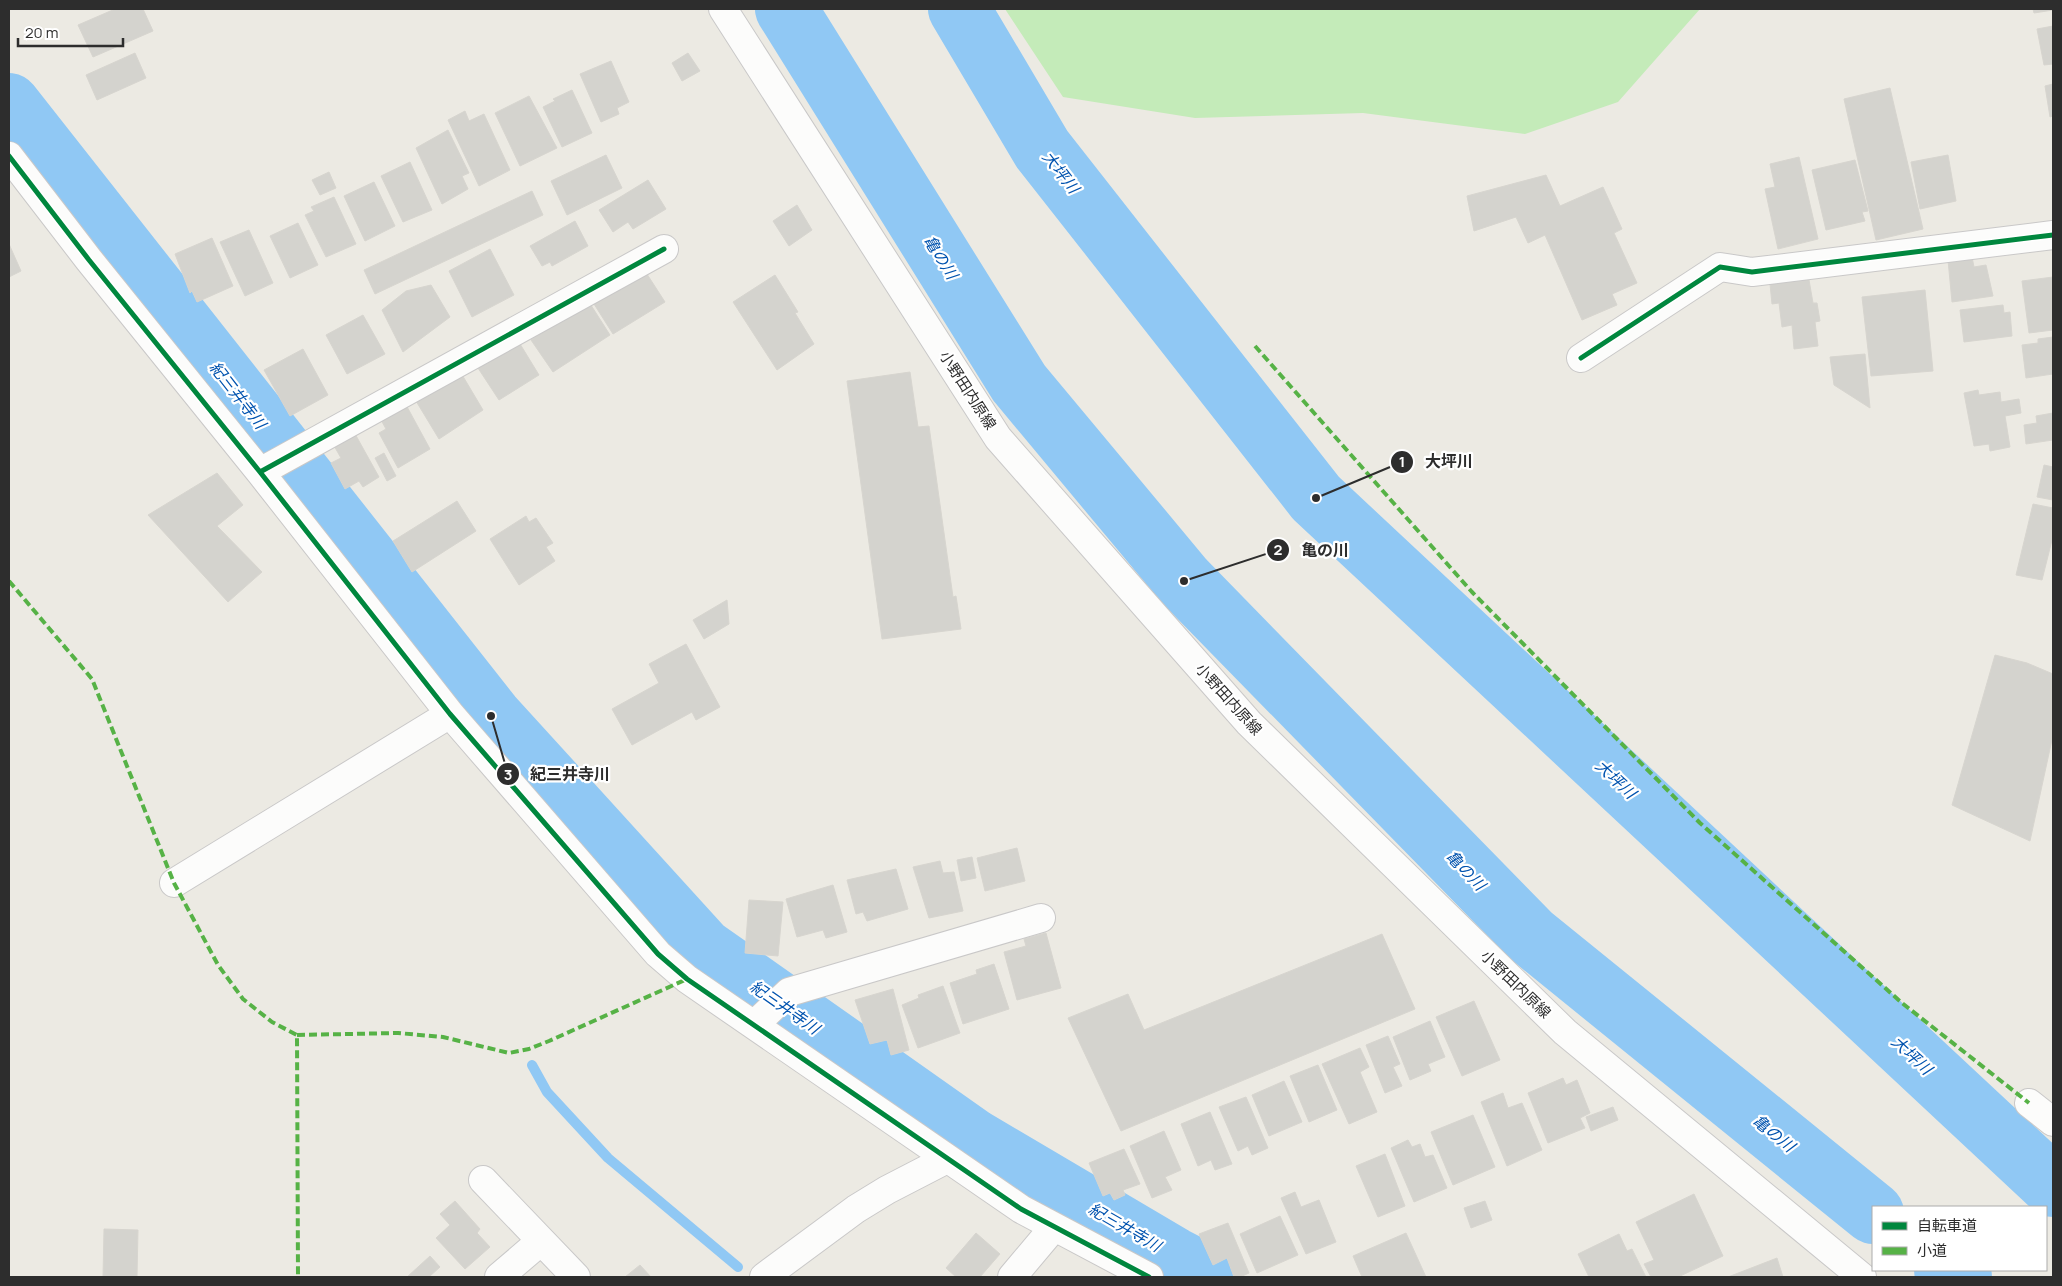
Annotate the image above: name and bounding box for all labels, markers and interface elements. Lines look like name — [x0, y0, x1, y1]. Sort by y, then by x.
scale bar — [18, 15, 122, 47]
text: 20 m — [25, 22, 58, 43]
water label: 大坪川 — [1038, 146, 1086, 199]
water label: 亀の川 — [919, 231, 964, 285]
street label: 小野田内原線 — [935, 347, 1001, 433]
water label: 紀三井寺川 — [205, 357, 273, 435]
callout: 大坪川 — [1390, 446, 1483, 477]
text: 大坪川 — [1425, 450, 1473, 472]
text: 1 — [1399, 451, 1405, 472]
callout: 亀の川 — [1266, 534, 1359, 565]
text: 2 — [1274, 539, 1283, 560]
text: 亀の川 — [1301, 539, 1349, 561]
street label: 小野田内原線 — [1191, 659, 1267, 739]
water label: 大坪川 — [1591, 755, 1643, 805]
callout: 紀三井寺川 — [495, 759, 620, 790]
text: 紀三井寺川 — [530, 763, 610, 785]
text: 3 — [504, 764, 512, 785]
water label: 亀の川 — [1441, 845, 1492, 896]
street label: 小野田内原線 — [1476, 945, 1556, 1023]
water label: 紀三井寺川 — [746, 975, 826, 1040]
water label: 大坪川 — [1887, 1031, 1939, 1081]
water label: 亀の川 — [1748, 1109, 1801, 1158]
water label: 紀三井寺川 — [1085, 1197, 1167, 1258]
legend — [1872, 1206, 2047, 1271]
text: 自転車道 — [1917, 1215, 1977, 1236]
text: 小道 — [1917, 1240, 1947, 1261]

